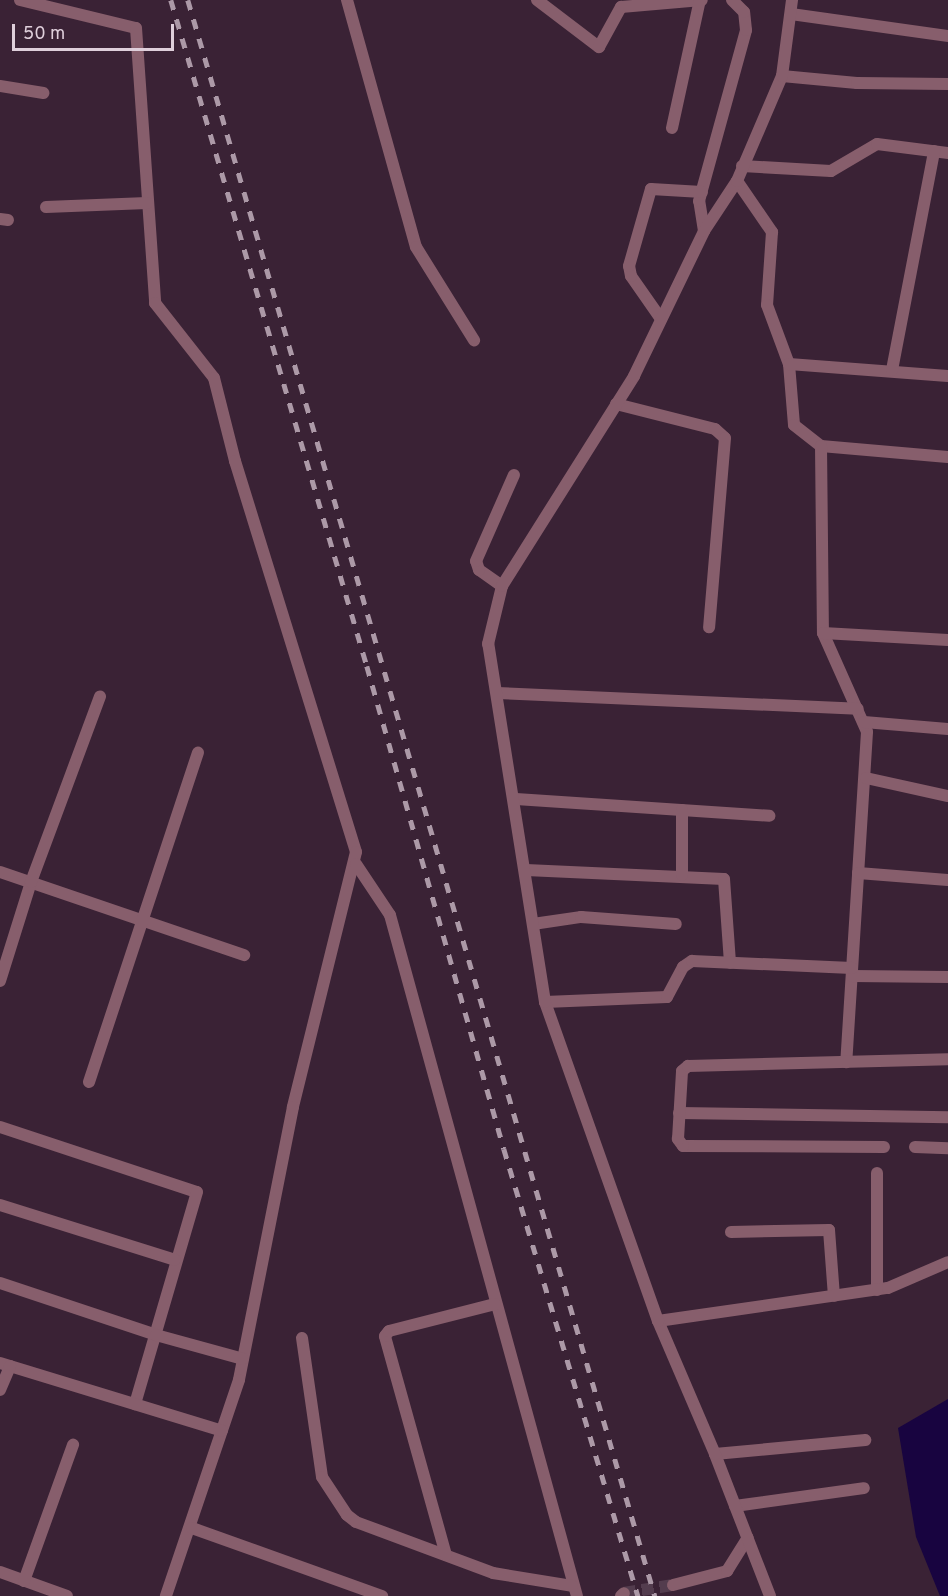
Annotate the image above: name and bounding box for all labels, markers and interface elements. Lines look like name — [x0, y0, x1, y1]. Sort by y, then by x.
scale bar — [15, 12, 177, 50]
text: 50 m — [23, 23, 65, 46]

